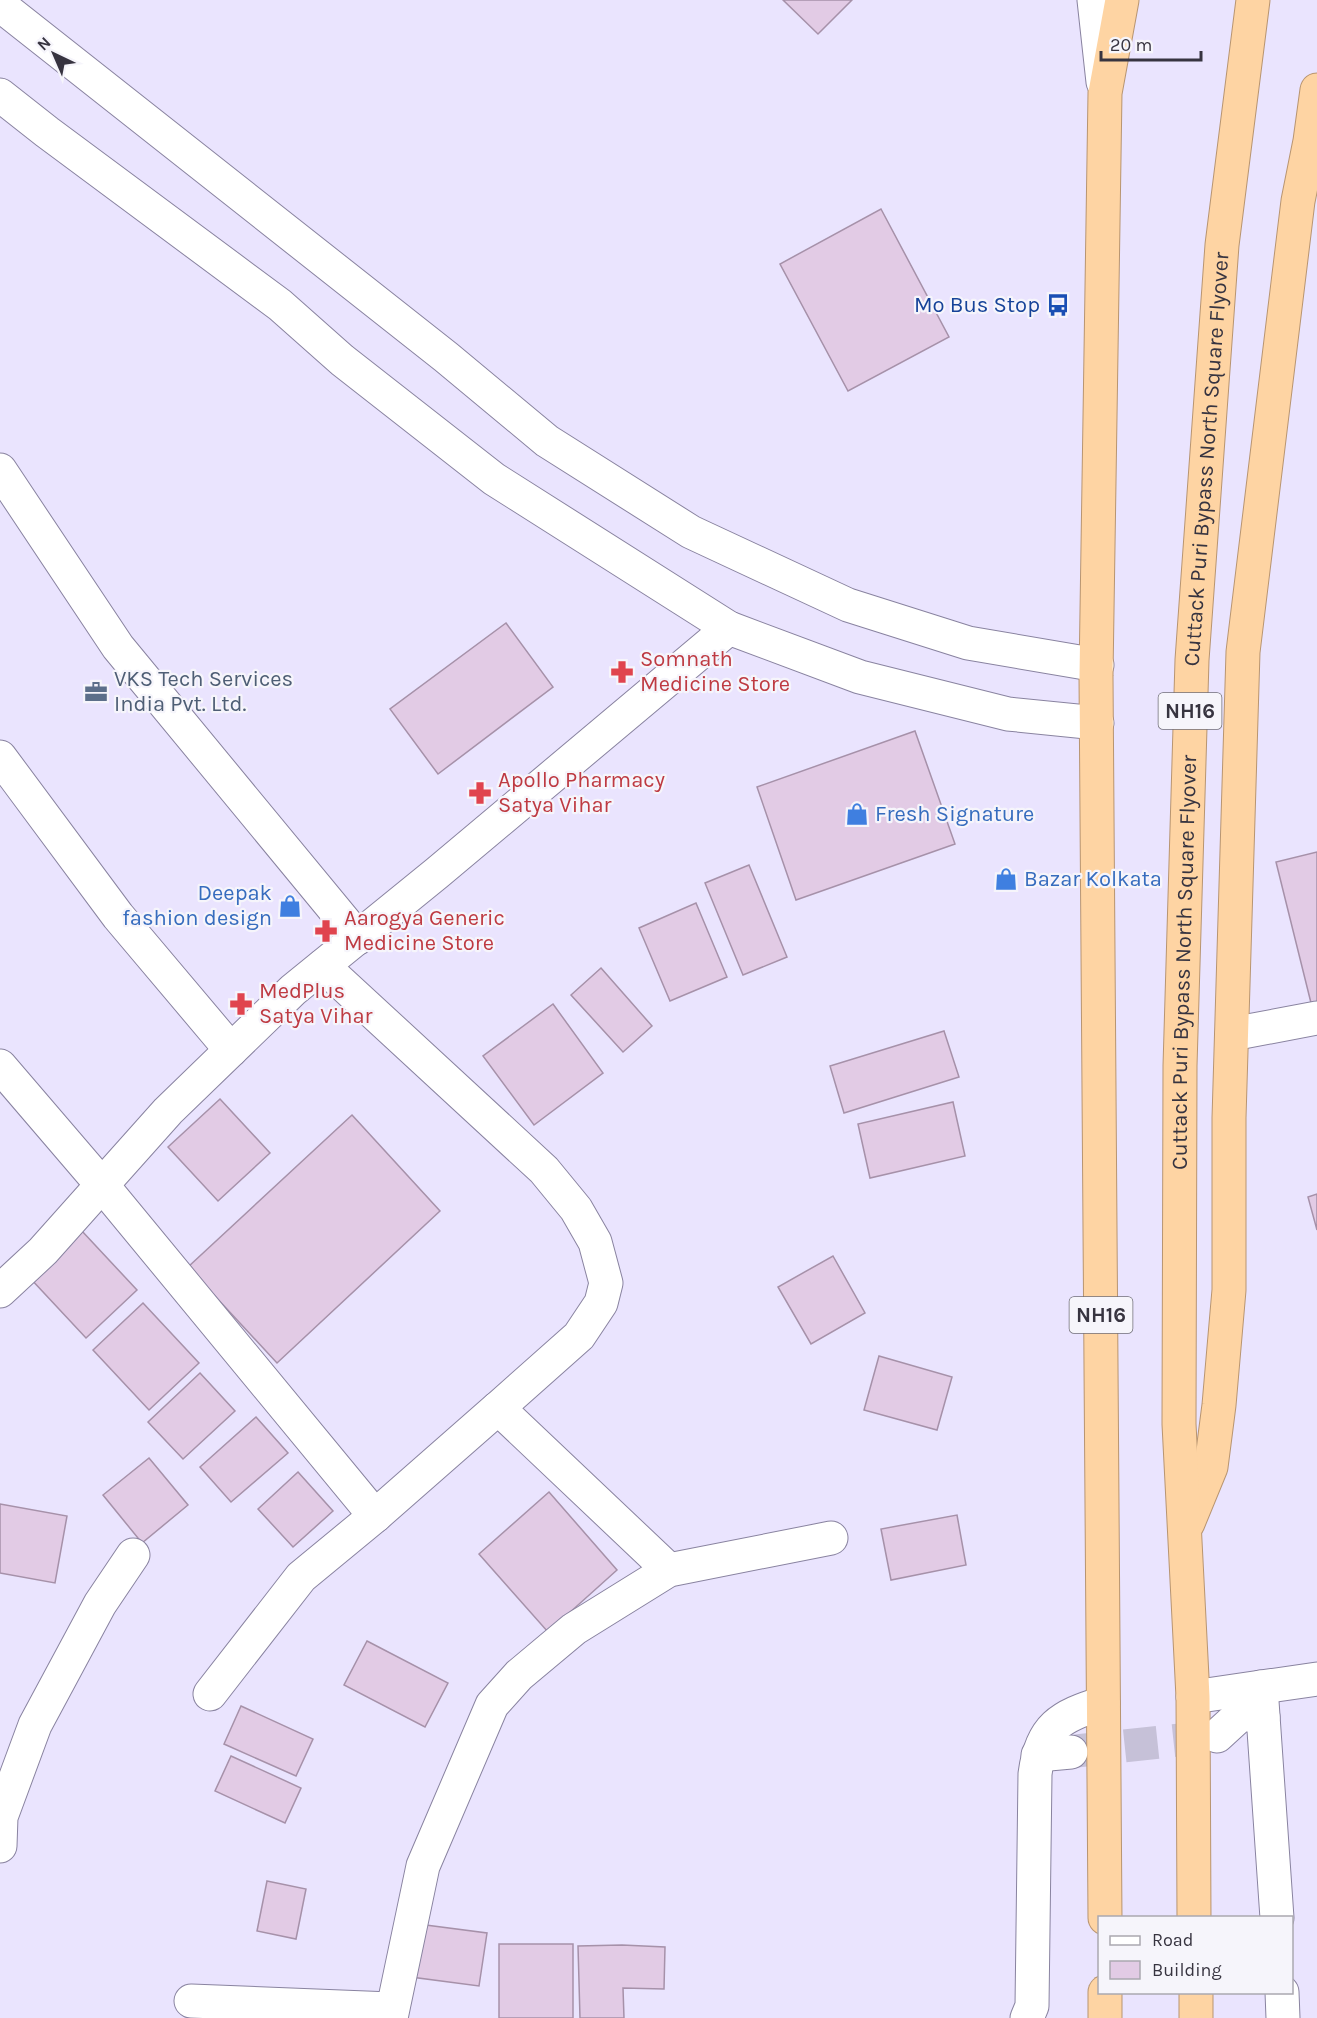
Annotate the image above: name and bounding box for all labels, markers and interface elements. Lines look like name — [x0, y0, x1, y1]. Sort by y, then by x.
north arrow — [24, 24, 84, 84]
scale bar — [1101, 24, 1202, 62]
text: N — [33, 33, 55, 54]
text: 20 m — [1110, 34, 1152, 56]
street label: Cuttack Puri Bypass North Square Flyover — [1179, 251, 1234, 667]
place label: Mo Bus Stop — [914, 292, 1040, 318]
bus stop icon: Mo Bus Stop — [1045, 292, 1071, 318]
place label: Somnath Medicine Store — [640, 646, 790, 697]
pharmacy icon: Somnath Medicine Store — [609, 659, 635, 685]
place label: VKS Tech Services India Pvt. Ltd. — [114, 666, 293, 717]
office icon: VKS Tech Services India Pvt. Ltd. — [83, 679, 109, 705]
road number: NH16 — [1158, 693, 1222, 729]
street label: Cuttack Puri Bypass North Square Flyover — [1167, 754, 1202, 1170]
place label: Apollo Pharmacy Satya Vihar — [498, 767, 665, 818]
pharmacy icon: Apollo Pharmacy Satya Vihar — [467, 780, 493, 806]
shop icon: Fresh Signature — [844, 801, 870, 827]
place label: Fresh Signature — [875, 801, 1034, 827]
shop icon: Bazar Kolkata — [993, 866, 1019, 892]
place label: Bazar Kolkata — [1024, 866, 1162, 892]
place label: Deepak fashion design — [122, 880, 272, 931]
shop icon: Deepak fashion design — [277, 893, 303, 919]
place label: Aarogya Generic Medicine Store — [344, 905, 505, 956]
pharmacy icon: Aarogya Generic Medicine Store — [313, 918, 339, 944]
place label: MedPlus Satya Vihar — [259, 978, 373, 1029]
pharmacy icon: MedPlus Satya Vihar — [228, 991, 254, 1017]
road number: NH16 — [1070, 1297, 1132, 1333]
legend — [1098, 1916, 1293, 1994]
text: Road — [1152, 1929, 1193, 1951]
text: Building — [1152, 1959, 1222, 1981]

